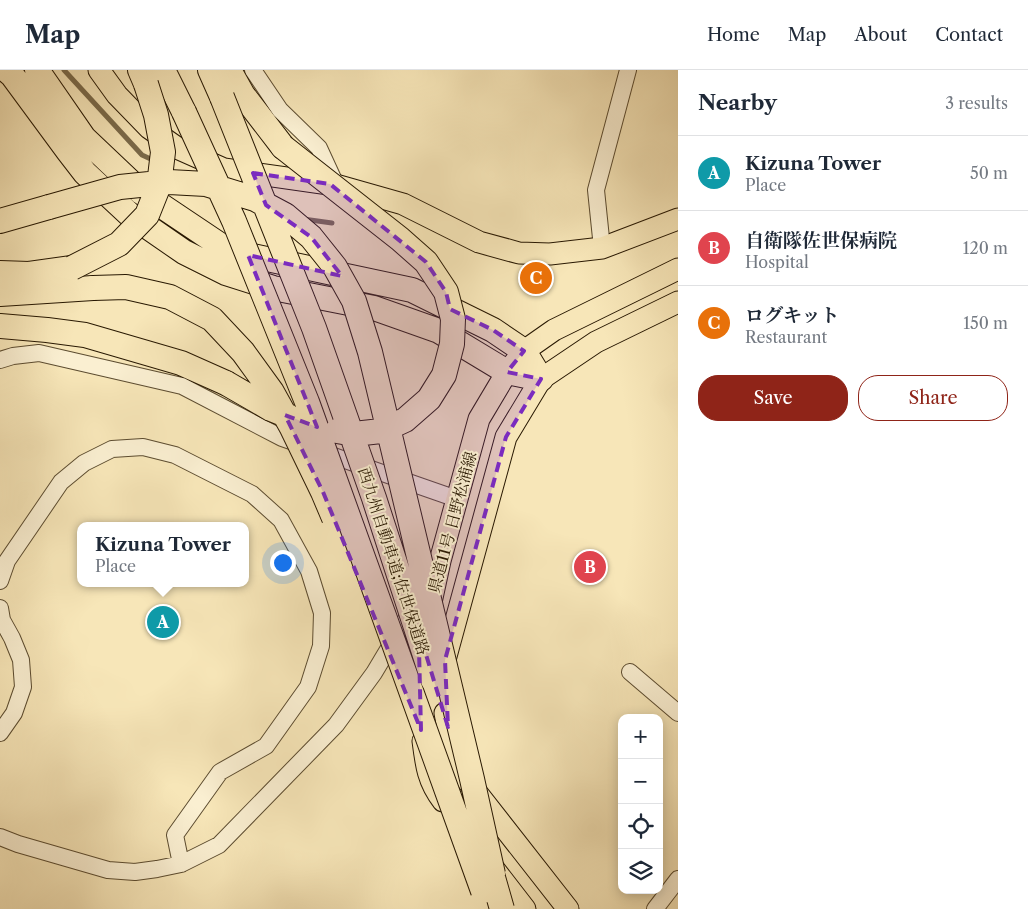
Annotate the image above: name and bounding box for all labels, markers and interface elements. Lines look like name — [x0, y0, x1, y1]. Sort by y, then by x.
text: Map — [25, 20, 80, 49]
text: Home — [707, 24, 760, 46]
text: Map — [788, 24, 826, 46]
text: About — [854, 24, 907, 46]
text: Contact — [935, 24, 1003, 46]
text: Nearby — [698, 90, 777, 115]
text: 3 results — [945, 93, 1008, 113]
text: Kizuna Tower — [745, 152, 881, 175]
text: A — [708, 163, 720, 183]
text: 50 m — [970, 163, 1008, 183]
text: Place — [745, 175, 786, 195]
text: 自衛隊佐世保病院 — [745, 229, 897, 252]
text: B — [708, 238, 720, 258]
text: 120 m — [963, 238, 1008, 258]
text: Hospital — [745, 252, 809, 272]
pin: C — [520, 259, 552, 297]
text: ログキット — [745, 304, 840, 327]
text: C — [708, 313, 720, 333]
text: 150 m — [963, 313, 1008, 333]
text: Restaurant — [745, 327, 827, 347]
button: Save — [698, 375, 848, 421]
button: Share — [858, 375, 1008, 421]
street label: 県道11号 日野松浦線 — [423, 449, 481, 595]
street label: 西九州自動車道;佐世保道路 — [354, 464, 434, 658]
popup — [77, 522, 249, 587]
text: Kizuna Tower — [95, 533, 231, 556]
pin: B — [574, 548, 606, 586]
your location — [270, 550, 296, 576]
text: Place — [95, 556, 136, 576]
pin: A — [147, 603, 179, 641]
map controls — [618, 714, 663, 894]
button: + — [618, 714, 663, 759]
button: − — [618, 759, 663, 804]
button: locate — [618, 804, 663, 849]
button: layers — [618, 849, 663, 894]

